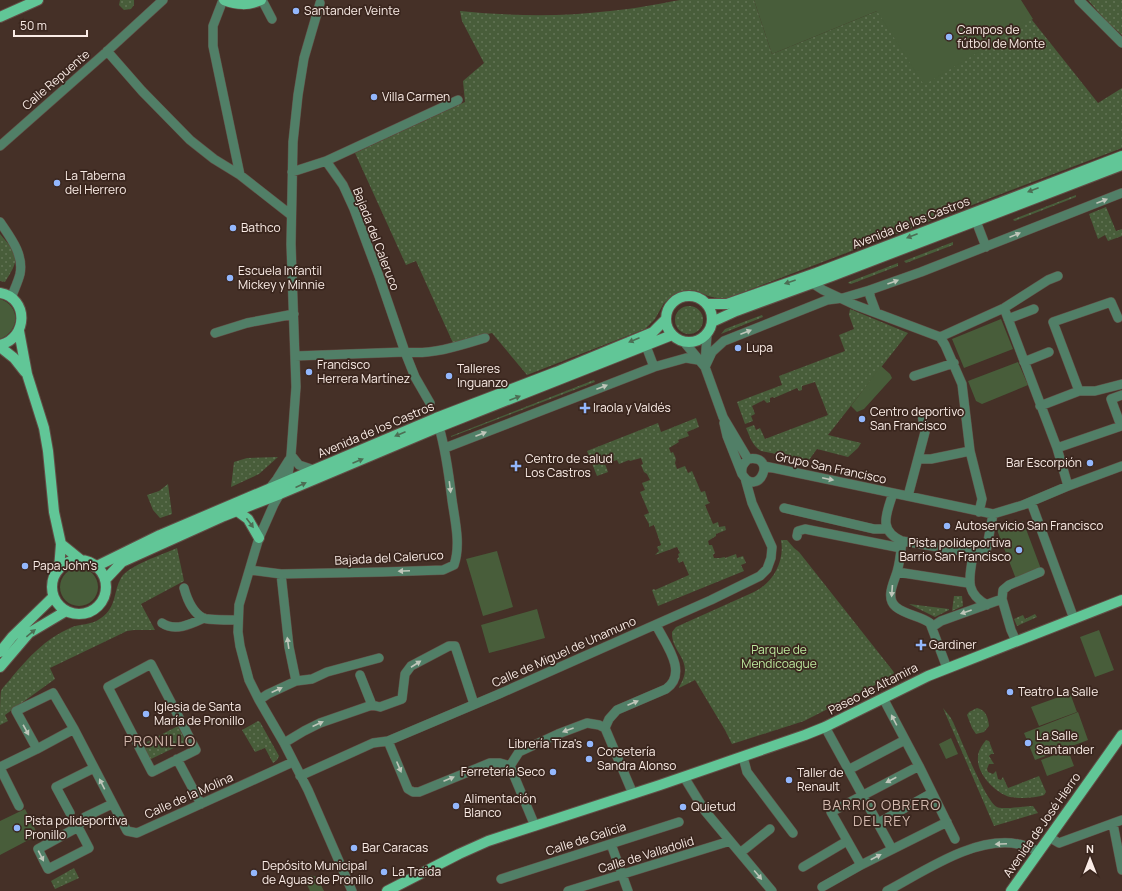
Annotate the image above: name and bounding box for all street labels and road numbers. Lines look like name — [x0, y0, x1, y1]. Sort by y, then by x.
street label: Calle Repuente — [18, 46, 93, 114]
street label: Bajada del Caleruco — [349, 185, 404, 293]
street label: Avenida de los Castros — [849, 192, 972, 253]
street label: Avenida de los Castros — [315, 397, 437, 462]
street label: Grupo San Francisco — [774, 447, 888, 488]
street label: Bajada del Caleruco — [334, 546, 444, 569]
street label: Calle de Miguel de Unamuno — [489, 612, 639, 691]
street label: Paseo de Altamira — [825, 659, 921, 719]
street label: Calle de la Molina — [142, 768, 236, 823]
street label: Avenida de José Hierro — [999, 769, 1084, 881]
street label: Calle de Galicia — [544, 818, 628, 860]
street label: Calle de Valladolid — [596, 832, 696, 877]

